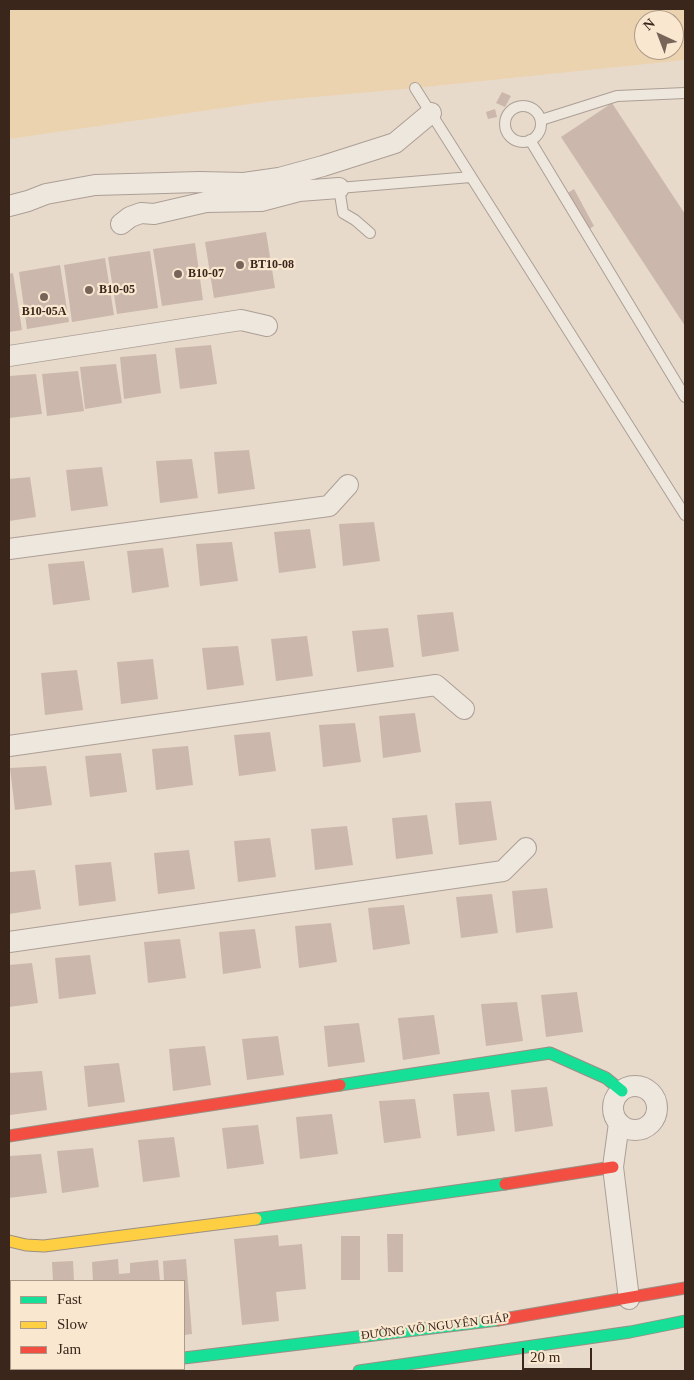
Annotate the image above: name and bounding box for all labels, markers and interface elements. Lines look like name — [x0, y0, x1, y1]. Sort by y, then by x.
north arrow — [634, 10, 684, 60]
text: N — [640, 15, 658, 33]
place label: BT10-08 — [250, 258, 294, 272]
marker: BT10-08 — [234, 259, 246, 271]
place label: B10-07 — [188, 267, 224, 281]
marker: B10-07 — [172, 268, 184, 280]
place label: B10-05 — [99, 283, 135, 297]
marker: B10-05 — [83, 284, 95, 296]
marker: B10-05A — [38, 291, 50, 303]
place label: B10-05A — [22, 305, 66, 319]
legend — [10, 1280, 185, 1370]
text: Fast — [57, 1291, 82, 1307]
street label: ĐƯỜNG VÕ NGUYÊN GIÁP — [360, 1311, 510, 1343]
text: Slow — [57, 1316, 88, 1332]
scale bar — [524, 1338, 594, 1370]
text: Jam — [57, 1341, 81, 1357]
text: 20 m — [530, 1349, 560, 1365]

